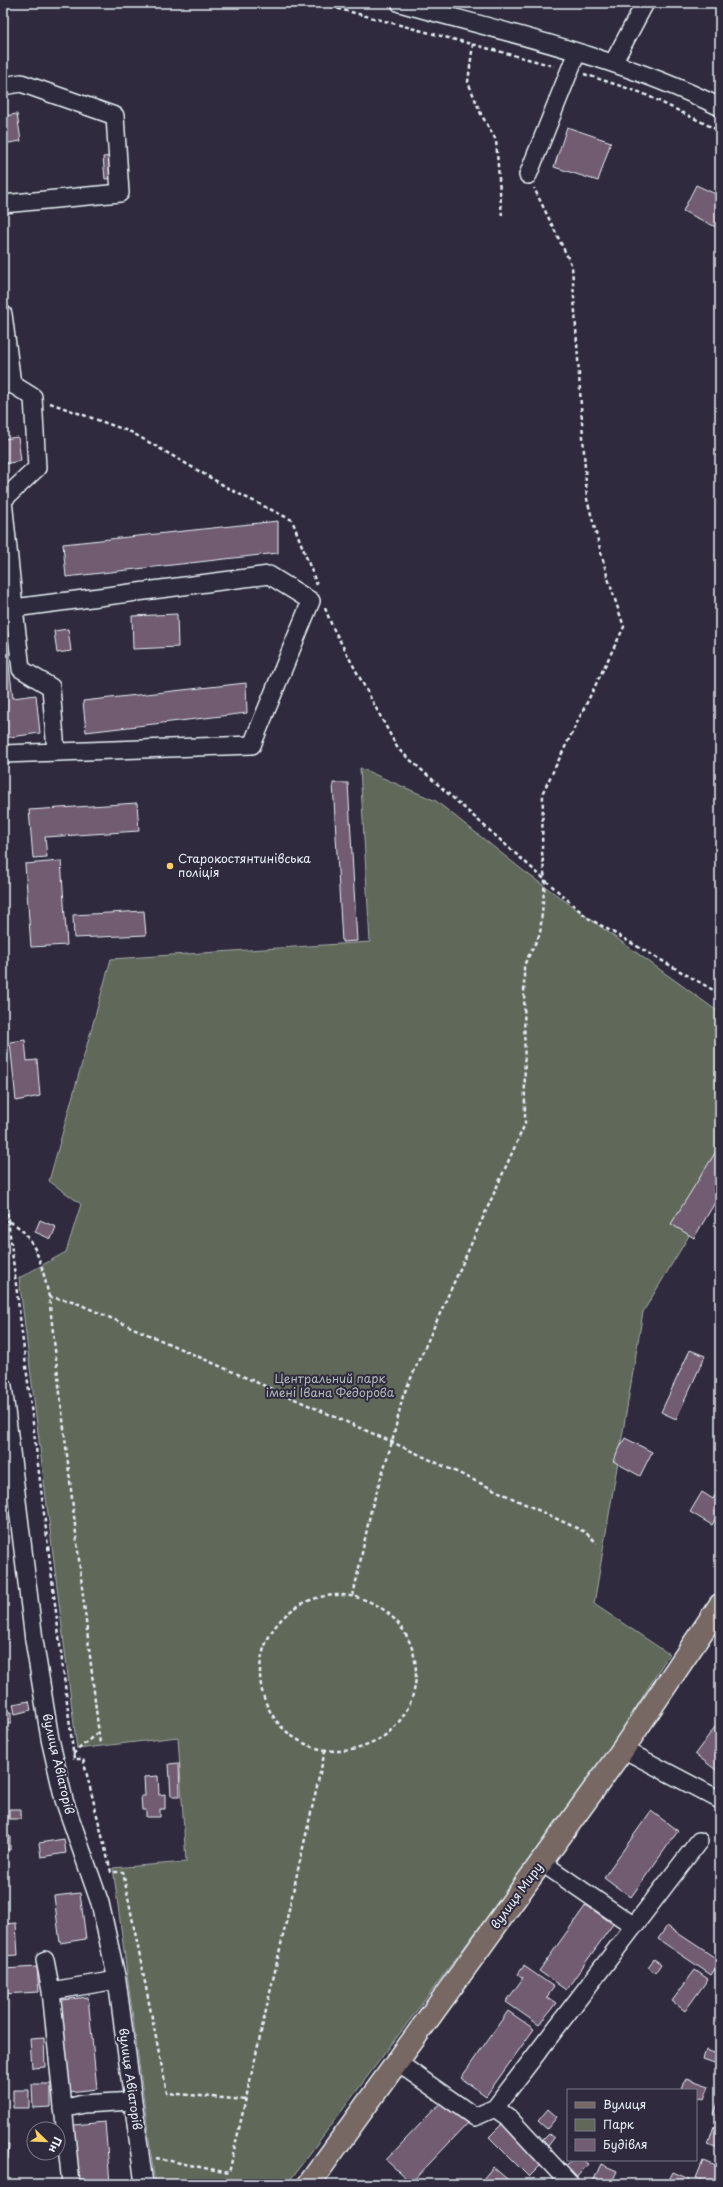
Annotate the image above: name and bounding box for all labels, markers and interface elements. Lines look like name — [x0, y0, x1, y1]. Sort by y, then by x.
place label: Старокостянтинівська поліція — [178, 849, 311, 881]
marker: Старокостянтинівська поліція — [165, 861, 175, 871]
park label: Центральний парк імені Івана Федорова — [266, 1369, 395, 1401]
street label: вулиця Авіаторів — [39, 1712, 79, 1816]
street label: вулиця Миру — [486, 1859, 546, 1932]
street label: вулиця Авіаторів — [115, 2027, 147, 2131]
legend — [567, 2089, 697, 2161]
text: Вулиця — [603, 2095, 646, 2113]
text: Парк — [603, 2115, 635, 2133]
north arrow — [26, 2121, 66, 2161]
text: Пн — [45, 2134, 67, 2156]
text: Будівля — [603, 2135, 648, 2153]

